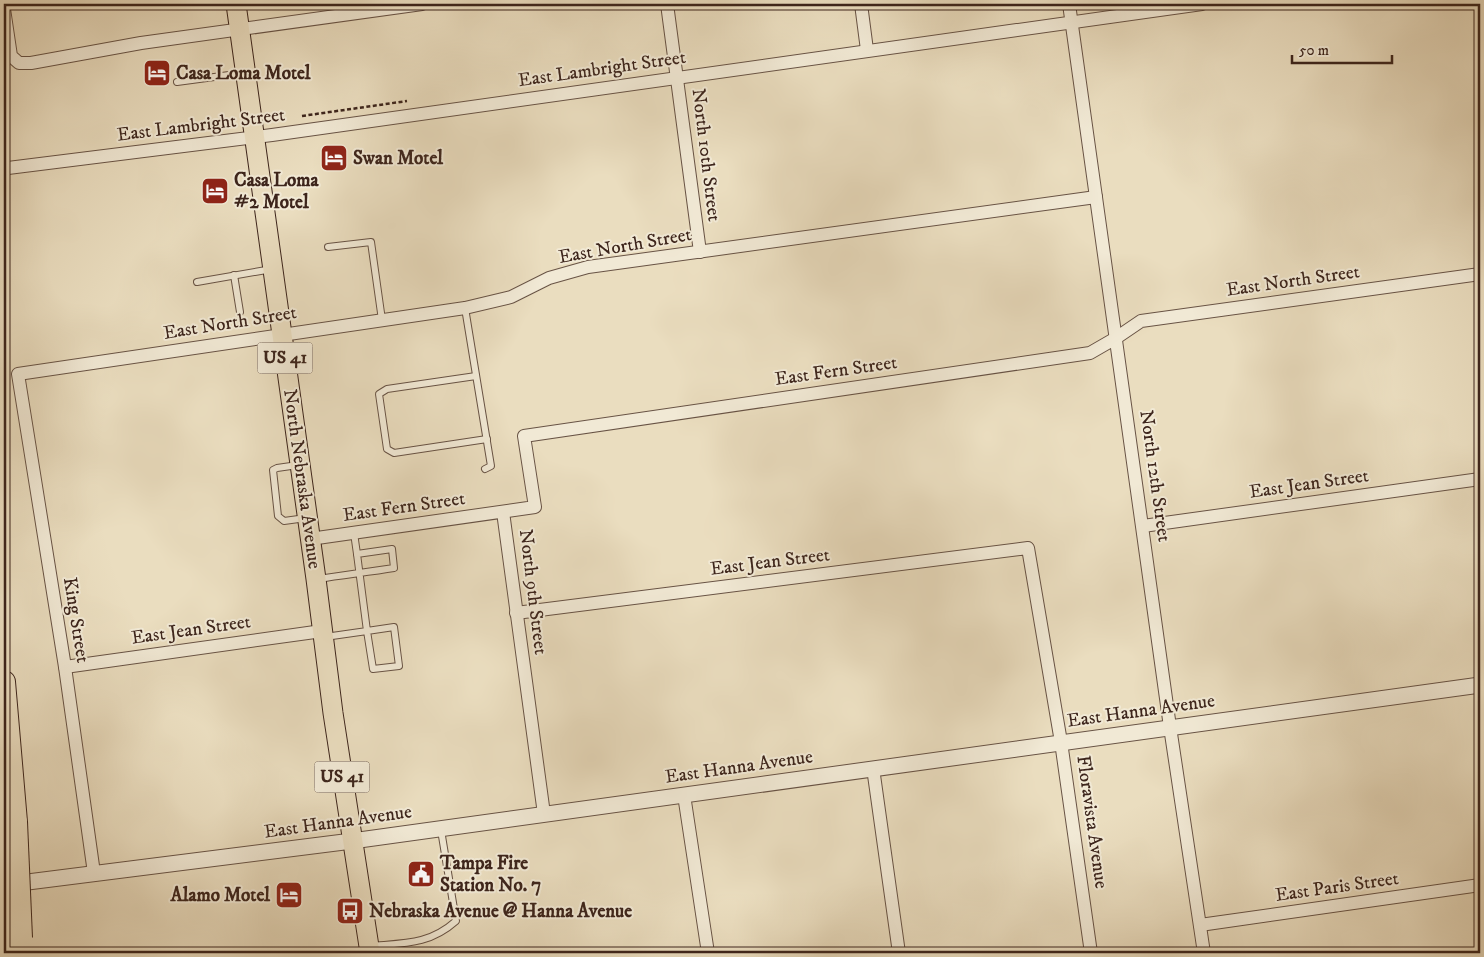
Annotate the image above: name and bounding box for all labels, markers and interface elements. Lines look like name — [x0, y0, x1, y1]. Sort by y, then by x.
scale bar — [1292, 32, 1392, 64]
text: 50 m — [1299, 41, 1329, 60]
street label: East Lambright Street — [517, 46, 687, 92]
hotel icon: Casa Loma Motel — [142, 58, 172, 88]
place label: Casa Loma Motel — [176, 62, 311, 85]
street label: North 10th Street — [686, 87, 726, 223]
street label: East Lambright Street — [116, 103, 286, 147]
hotel icon: Swan Motel — [319, 143, 349, 173]
place label: Swan Motel — [353, 147, 443, 170]
place label: Casa Loma #2 Motel — [234, 169, 319, 214]
hotel icon: Casa Loma #2 Motel — [200, 176, 230, 206]
street label: East North Street — [557, 223, 693, 269]
street label: East North Street — [1225, 260, 1361, 302]
street label: East North Street — [162, 301, 298, 345]
road number: US 41 — [258, 342, 312, 373]
street label: East Fern Street — [773, 351, 899, 391]
street label: North Nebraska Avenue — [278, 388, 326, 571]
street label: North 12th Street — [1134, 409, 1176, 543]
street label: East Jean Street — [1248, 464, 1370, 504]
street label: East Fern Street — [341, 487, 467, 527]
street label: North 9th Street — [514, 528, 552, 656]
street label: East Jean Street — [709, 543, 831, 581]
street label: King Street — [58, 576, 94, 664]
street label: East Jean Street — [130, 610, 252, 650]
street label: East Hanna Avenue — [1066, 689, 1216, 733]
street label: East Hanna Avenue — [664, 745, 814, 789]
street label: Floravista Avenue — [1071, 754, 1113, 890]
road number: US 41 — [314, 762, 370, 792]
street label: East Hanna Avenue — [263, 800, 413, 844]
place label: Tampa Fire Station No. 7 — [439, 852, 541, 897]
public building icon: Tampa Fire Station No. 7 — [406, 859, 436, 889]
street label: East Paris Street — [1274, 867, 1400, 907]
hotel icon: Alamo Motel — [274, 880, 304, 910]
place label: Alamo Motel — [170, 884, 270, 907]
bus stop icon: Nebraska Avenue @ Hanna Avenue — [335, 896, 365, 926]
place label: Nebraska Avenue @ Hanna Avenue — [369, 900, 632, 923]

